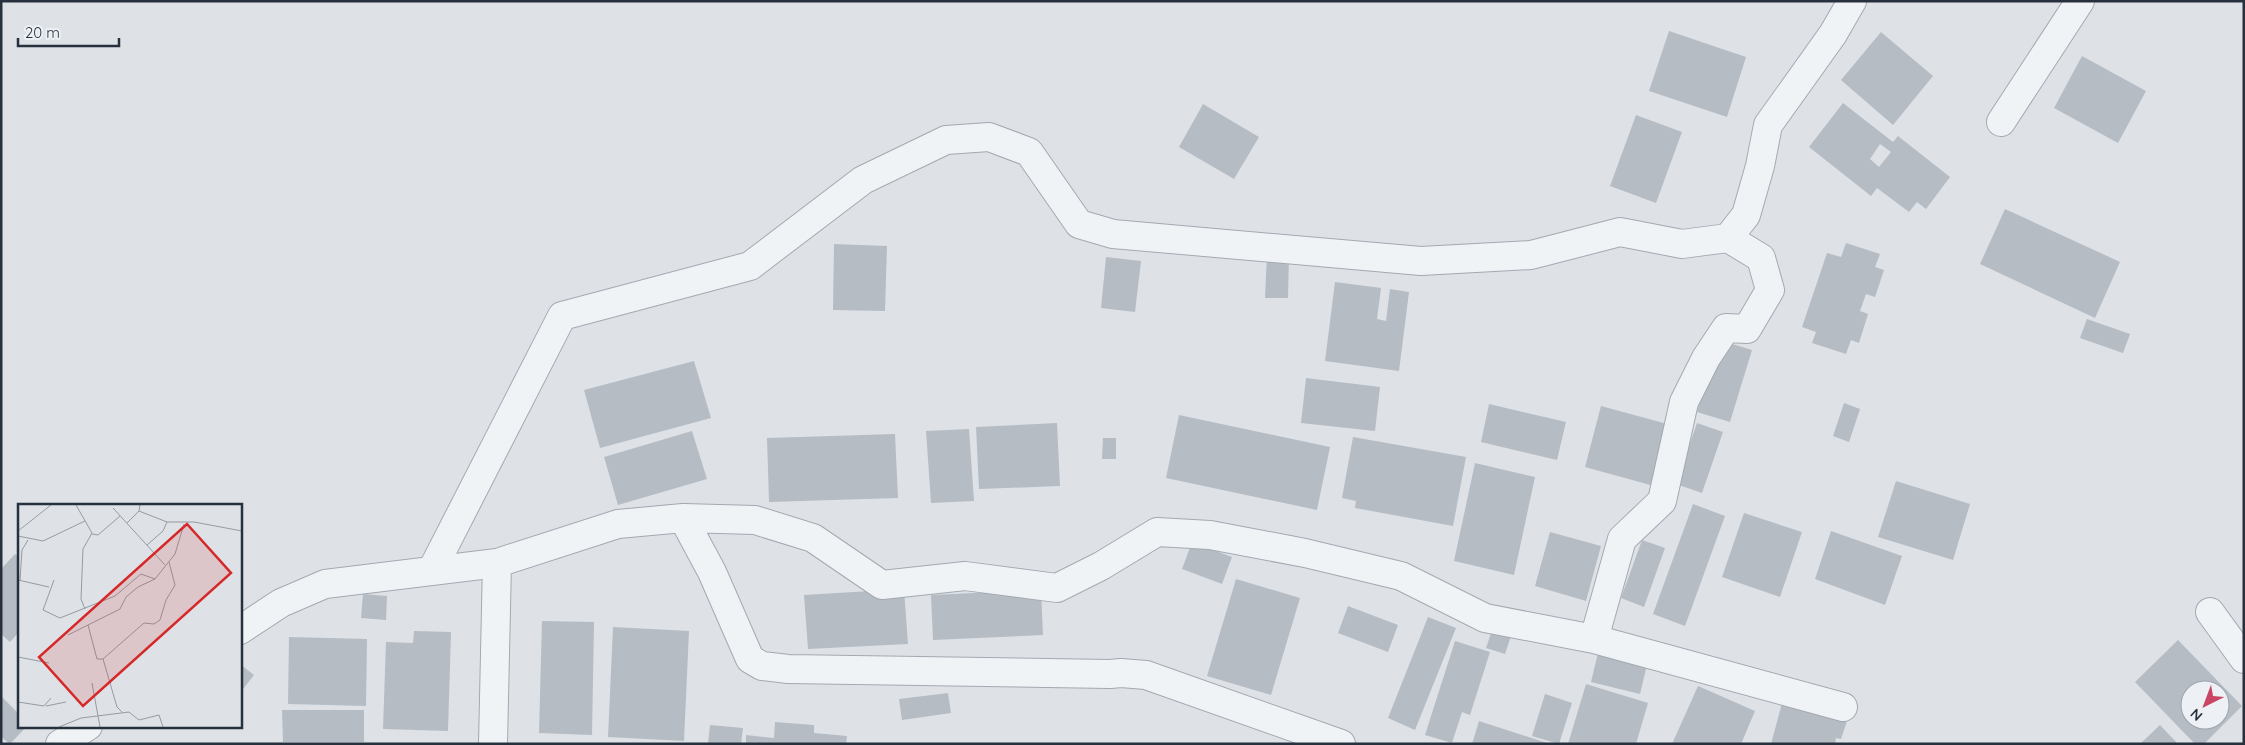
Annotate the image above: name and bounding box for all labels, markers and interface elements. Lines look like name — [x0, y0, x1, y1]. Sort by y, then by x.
scale bar — [18, 15, 119, 47]
text: 20 m — [25, 23, 60, 42]
inset map — [18, 504, 241, 728]
north arrow — [2180, 680, 2230, 730]
text: N — [2186, 705, 2206, 725]

